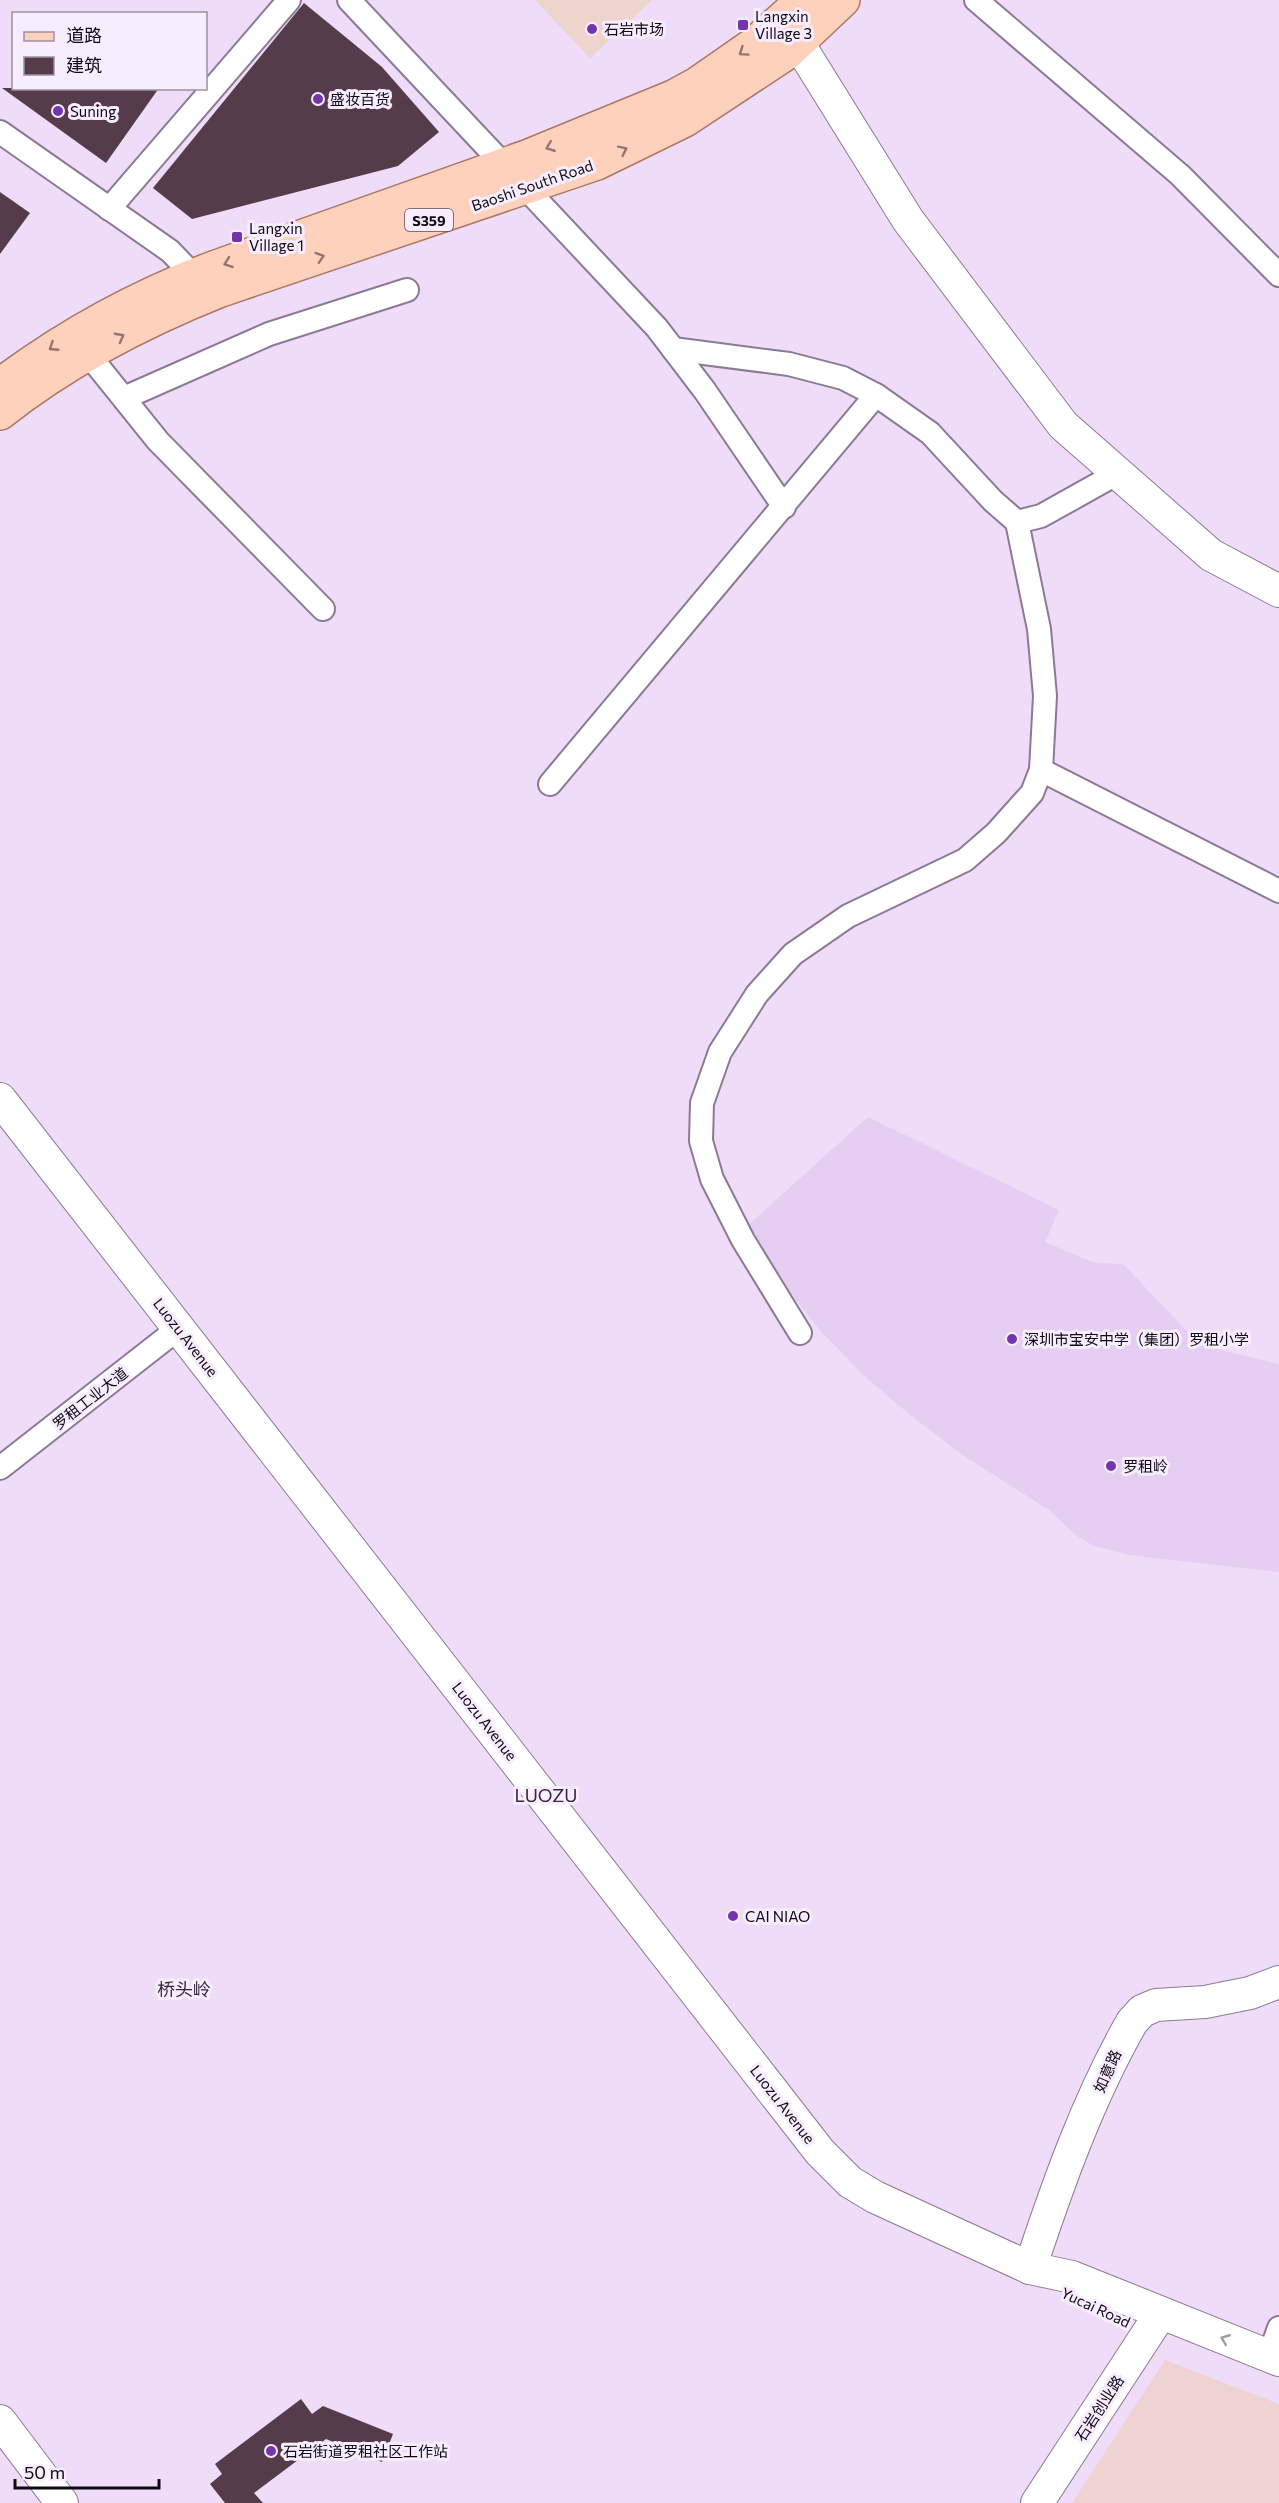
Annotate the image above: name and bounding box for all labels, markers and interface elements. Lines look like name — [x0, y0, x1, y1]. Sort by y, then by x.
place label: Langxin Village 3 — [755, 7, 812, 42]
legend — [12, 12, 207, 90]
marker: Langxin Village 3 — [736, 18, 750, 32]
place label: 石岩市场 — [604, 20, 664, 38]
marker: 石岩市场 — [585, 22, 599, 36]
text: 道路 — [66, 24, 102, 46]
one-way arrow — [739, 45, 750, 56]
text: 建筑 — [66, 54, 102, 76]
place label: 盛妆百货 — [330, 90, 390, 108]
marker: 盛妆百货 — [311, 92, 325, 106]
place label: Suning — [70, 102, 116, 120]
marker: Suning — [51, 104, 65, 118]
one-way arrow — [546, 140, 557, 152]
one-way arrow — [616, 146, 627, 158]
street label: Baoshi South Road — [469, 156, 595, 214]
road number: S359 — [405, 209, 453, 231]
place label: Langxin Village 1 — [249, 219, 304, 254]
marker: Langxin Village 1 — [230, 230, 244, 244]
one-way arrow — [314, 251, 325, 264]
one-way arrow — [224, 255, 234, 268]
one-way arrow — [114, 333, 124, 344]
one-way arrow — [49, 340, 60, 351]
street label: Luozu Avenue — [150, 1294, 222, 1380]
place label: 深圳市宝安中学（集团）罗租小学 — [1024, 1330, 1249, 1348]
marker: 深圳市宝安中学（集团）罗租小学 — [1005, 1332, 1019, 1346]
street label: 罗租工业大道 — [49, 1363, 131, 1433]
place label: 罗租岭 — [1123, 1457, 1168, 1475]
marker: 罗租岭 — [1104, 1459, 1118, 1473]
street label: Luozu Avenue — [449, 1678, 521, 1764]
district label: LUOZU — [515, 1784, 577, 1806]
place label: CAI NIAO — [745, 1907, 810, 1925]
marker: CAI NIAO — [726, 1909, 740, 1923]
district label: 桥头岭 — [157, 1978, 211, 2000]
street label: 如意路 — [1090, 2047, 1124, 2095]
street label: Luozu Avenue — [747, 2061, 819, 2147]
street label: Yucai Road — [1059, 2283, 1133, 2331]
one-way arrow — [1220, 2333, 1230, 2346]
street label: 石岩创业路 — [1071, 2372, 1127, 2444]
place label: 石岩街道罗租社区工作站 — [283, 2442, 448, 2460]
marker: 石岩街道罗租社区工作站 — [264, 2444, 278, 2458]
scale bar — [15, 2452, 159, 2490]
text: 50 m — [24, 2461, 65, 2483]

